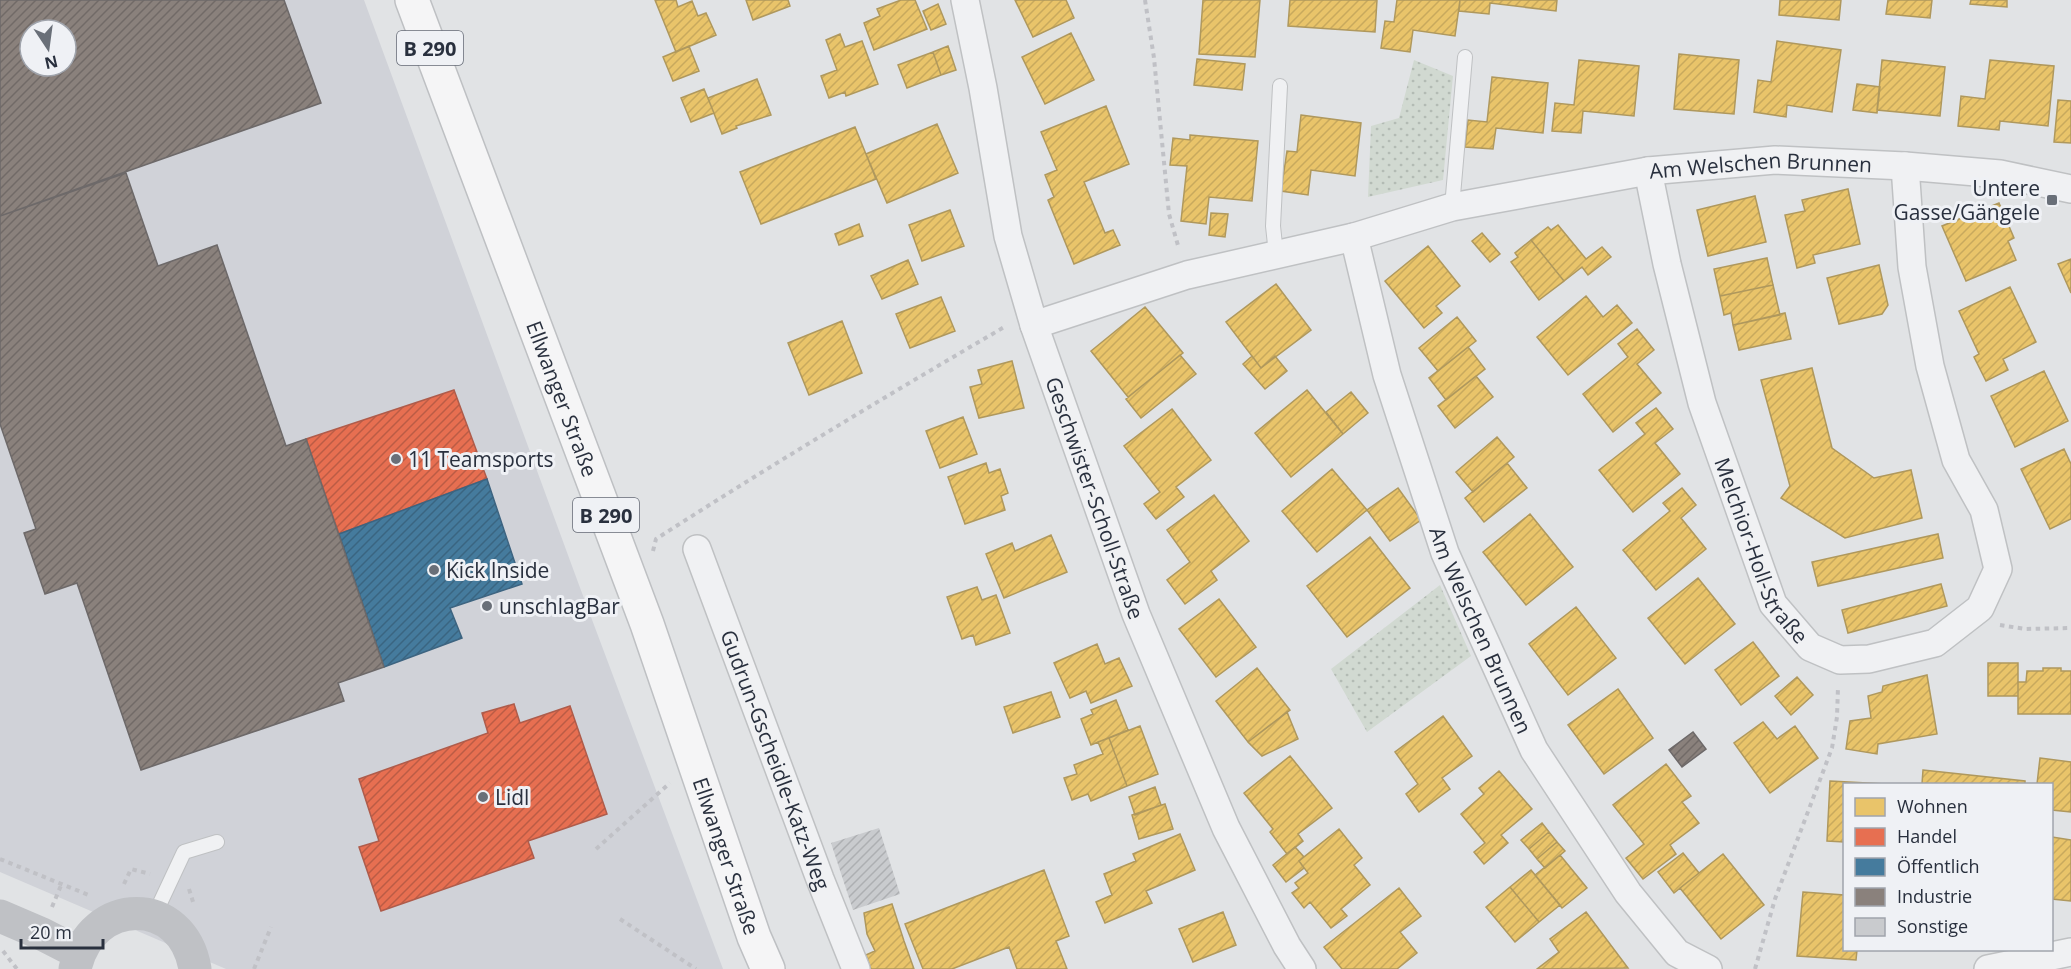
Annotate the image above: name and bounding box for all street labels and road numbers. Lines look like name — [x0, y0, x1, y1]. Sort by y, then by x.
road number: B 290 — [397, 31, 463, 65]
street label: Am Welschen Brunnen — [1648, 146, 1873, 185]
street label: Ellwanger Straße — [520, 317, 604, 481]
street label: Geschwister-Scholl-Straße — [1039, 373, 1151, 623]
street label: Melchior-Holl-Straße — [1708, 454, 1815, 649]
road number: B 290 — [573, 498, 639, 532]
street label: Am Welschen Brunnen — [1423, 523, 1539, 738]
street label: Gudrun-Gscheidle-Katz-Weg — [714, 626, 837, 894]
street label: Ellwanger Straße — [686, 774, 766, 938]

